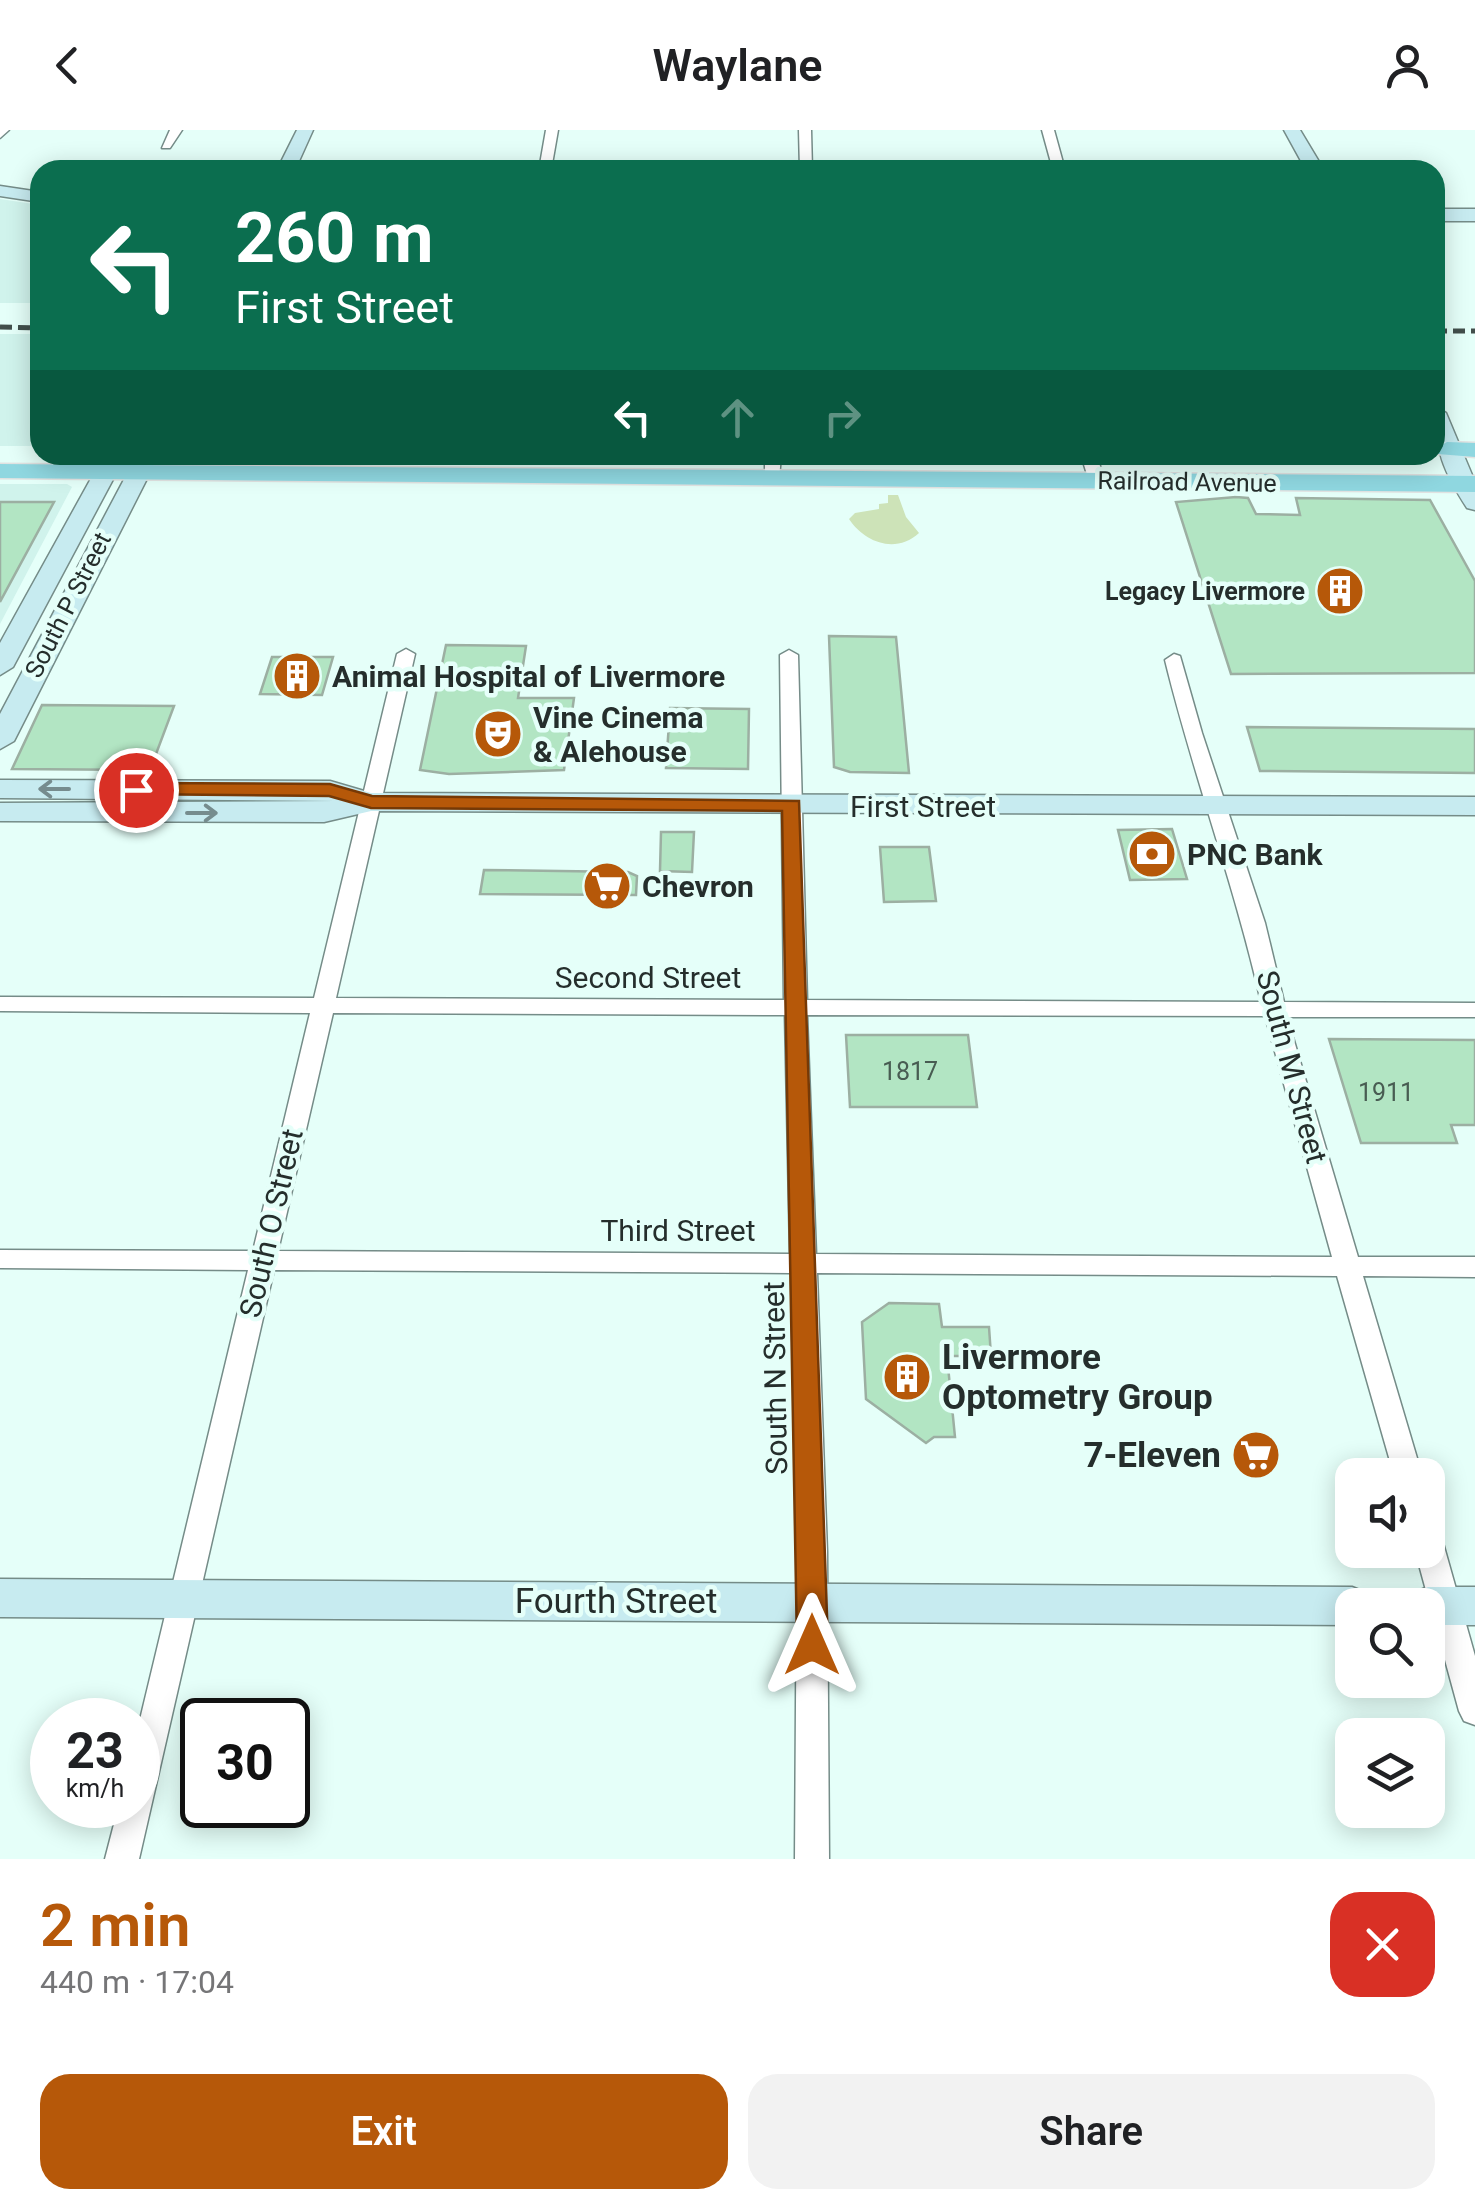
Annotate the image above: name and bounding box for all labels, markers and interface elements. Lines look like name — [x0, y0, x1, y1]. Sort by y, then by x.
icon: back — [40, 38, 95, 93]
icon: person — [1380, 38, 1435, 93]
text: Waylane — [652, 39, 823, 92]
text: 260 m — [235, 197, 434, 279]
icon: left — [70, 200, 200, 330]
text: First Street — [235, 281, 454, 334]
icon: left — [605, 390, 660, 445]
icon: ahead — [710, 390, 765, 445]
icon: right — [815, 390, 870, 445]
street label: Railroad Avenue — [1097, 466, 1277, 498]
street label: South P Street — [19, 528, 117, 682]
building icon: Legacy Livermore — [1314, 565, 1366, 617]
place label: Legacy Livermore — [1105, 577, 1305, 606]
building icon: Animal Hospital of Livermore — [271, 650, 323, 702]
place label: Animal Hospital of Livermore — [332, 659, 725, 694]
place label: Vine Cinema & Alehouse — [533, 700, 704, 769]
theatre icon: Vine Cinema & Alehouse — [472, 708, 524, 760]
pin — [94, 748, 179, 833]
icon: arrive — [109, 763, 164, 818]
one-way arrow — [39, 780, 72, 798]
street label: First Street — [850, 789, 996, 824]
one-way arrow — [186, 804, 218, 822]
bank icon: PNC Bank — [1126, 828, 1178, 880]
place label: PNC Bank — [1187, 837, 1324, 872]
supermarket icon: Chevron — [581, 860, 633, 912]
place label: Chevron — [642, 869, 754, 904]
street label: Second Street — [555, 960, 741, 995]
street label: South M Street — [1249, 967, 1335, 1167]
house number: 1817 — [882, 1057, 938, 1086]
house number: 1911 — [1358, 1078, 1414, 1107]
street label: South O Street — [232, 1125, 310, 1321]
street label: Third Street — [600, 1213, 756, 1248]
street label: South N Street — [756, 1281, 794, 1475]
place label: Livermore Optometry Group — [942, 1337, 1213, 1418]
building icon: Livermore Optometry Group — [881, 1351, 933, 1403]
supermarket icon: 7-Eleven — [1230, 1429, 1282, 1481]
place label: 7-Eleven — [1083, 1435, 1221, 1476]
map controls — [1335, 1458, 1445, 1828]
button: sound — [1335, 1458, 1445, 1568]
street label: Fourth Street — [515, 1581, 717, 1622]
button: search — [1335, 1588, 1445, 1698]
position arrow — [760, 1593, 864, 1697]
speed limit sign: 30 — [180, 1698, 310, 1828]
button: layers — [1335, 1718, 1445, 1828]
text: 23 — [66, 1722, 124, 1780]
text: km/h — [66, 1774, 124, 1803]
text: 2 min — [40, 1890, 190, 1961]
button: close — [1330, 1892, 1435, 1997]
text: 440 m · 17:04 — [40, 1963, 234, 2001]
button: Exit — [40, 2074, 728, 2189]
button: Share — [748, 2074, 1435, 2189]

